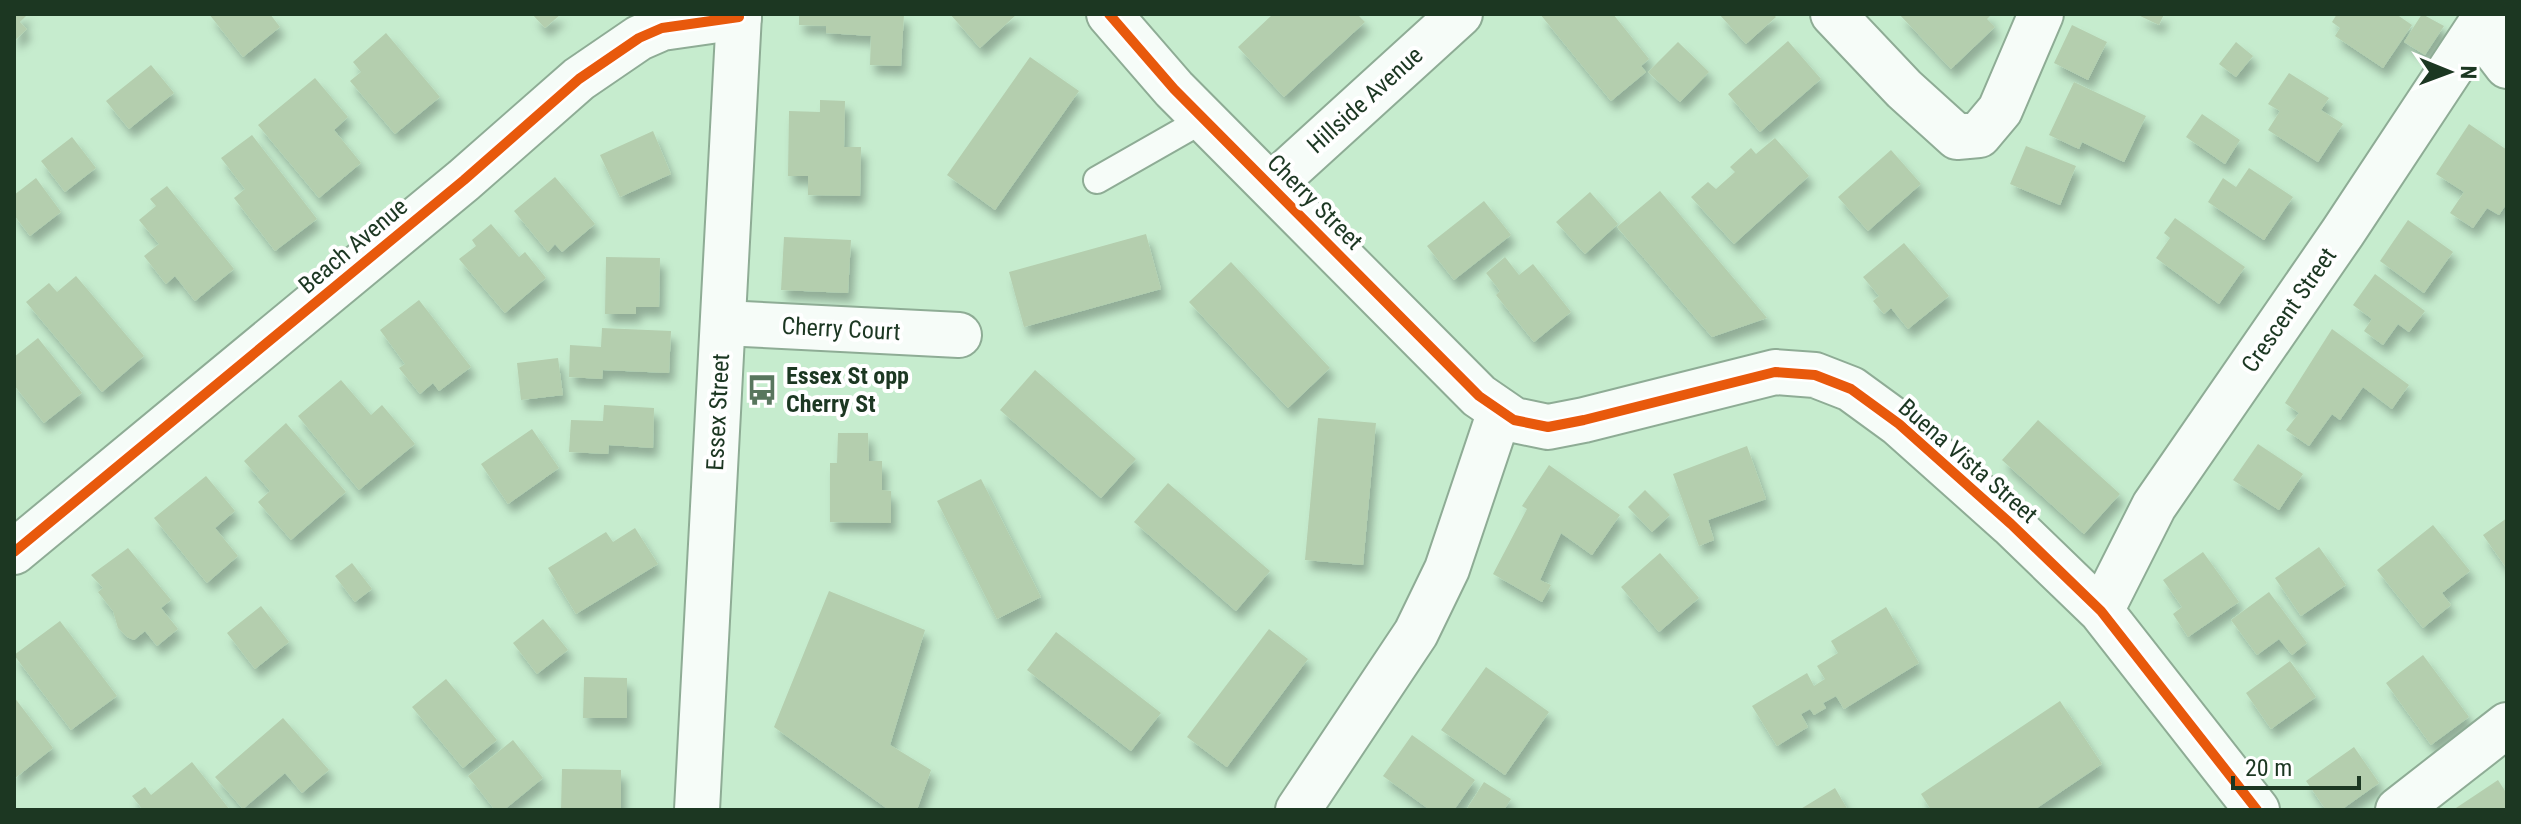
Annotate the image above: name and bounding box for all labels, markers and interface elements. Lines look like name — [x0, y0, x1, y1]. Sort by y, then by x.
north arrow — [2409, 32, 2489, 112]
street label: Hillside Avenue — [1302, 41, 1428, 159]
text: N — [2456, 65, 2481, 79]
street label: Cherry Street — [1262, 149, 1368, 255]
street label: Beach Avenue — [293, 192, 413, 300]
street label: Crescent Street — [2236, 242, 2342, 378]
street label: Cherry Court — [781, 312, 901, 346]
street label: Essex Street — [701, 353, 735, 471]
place label: Essex St opp Cherry St — [786, 362, 909, 418]
bus stop icon: Essex St opp Cherry St — [745, 373, 779, 407]
street label: Buena Vista Street — [1893, 393, 2043, 529]
scale bar — [2233, 740, 2359, 790]
text: 20 m — [2245, 754, 2292, 782]

